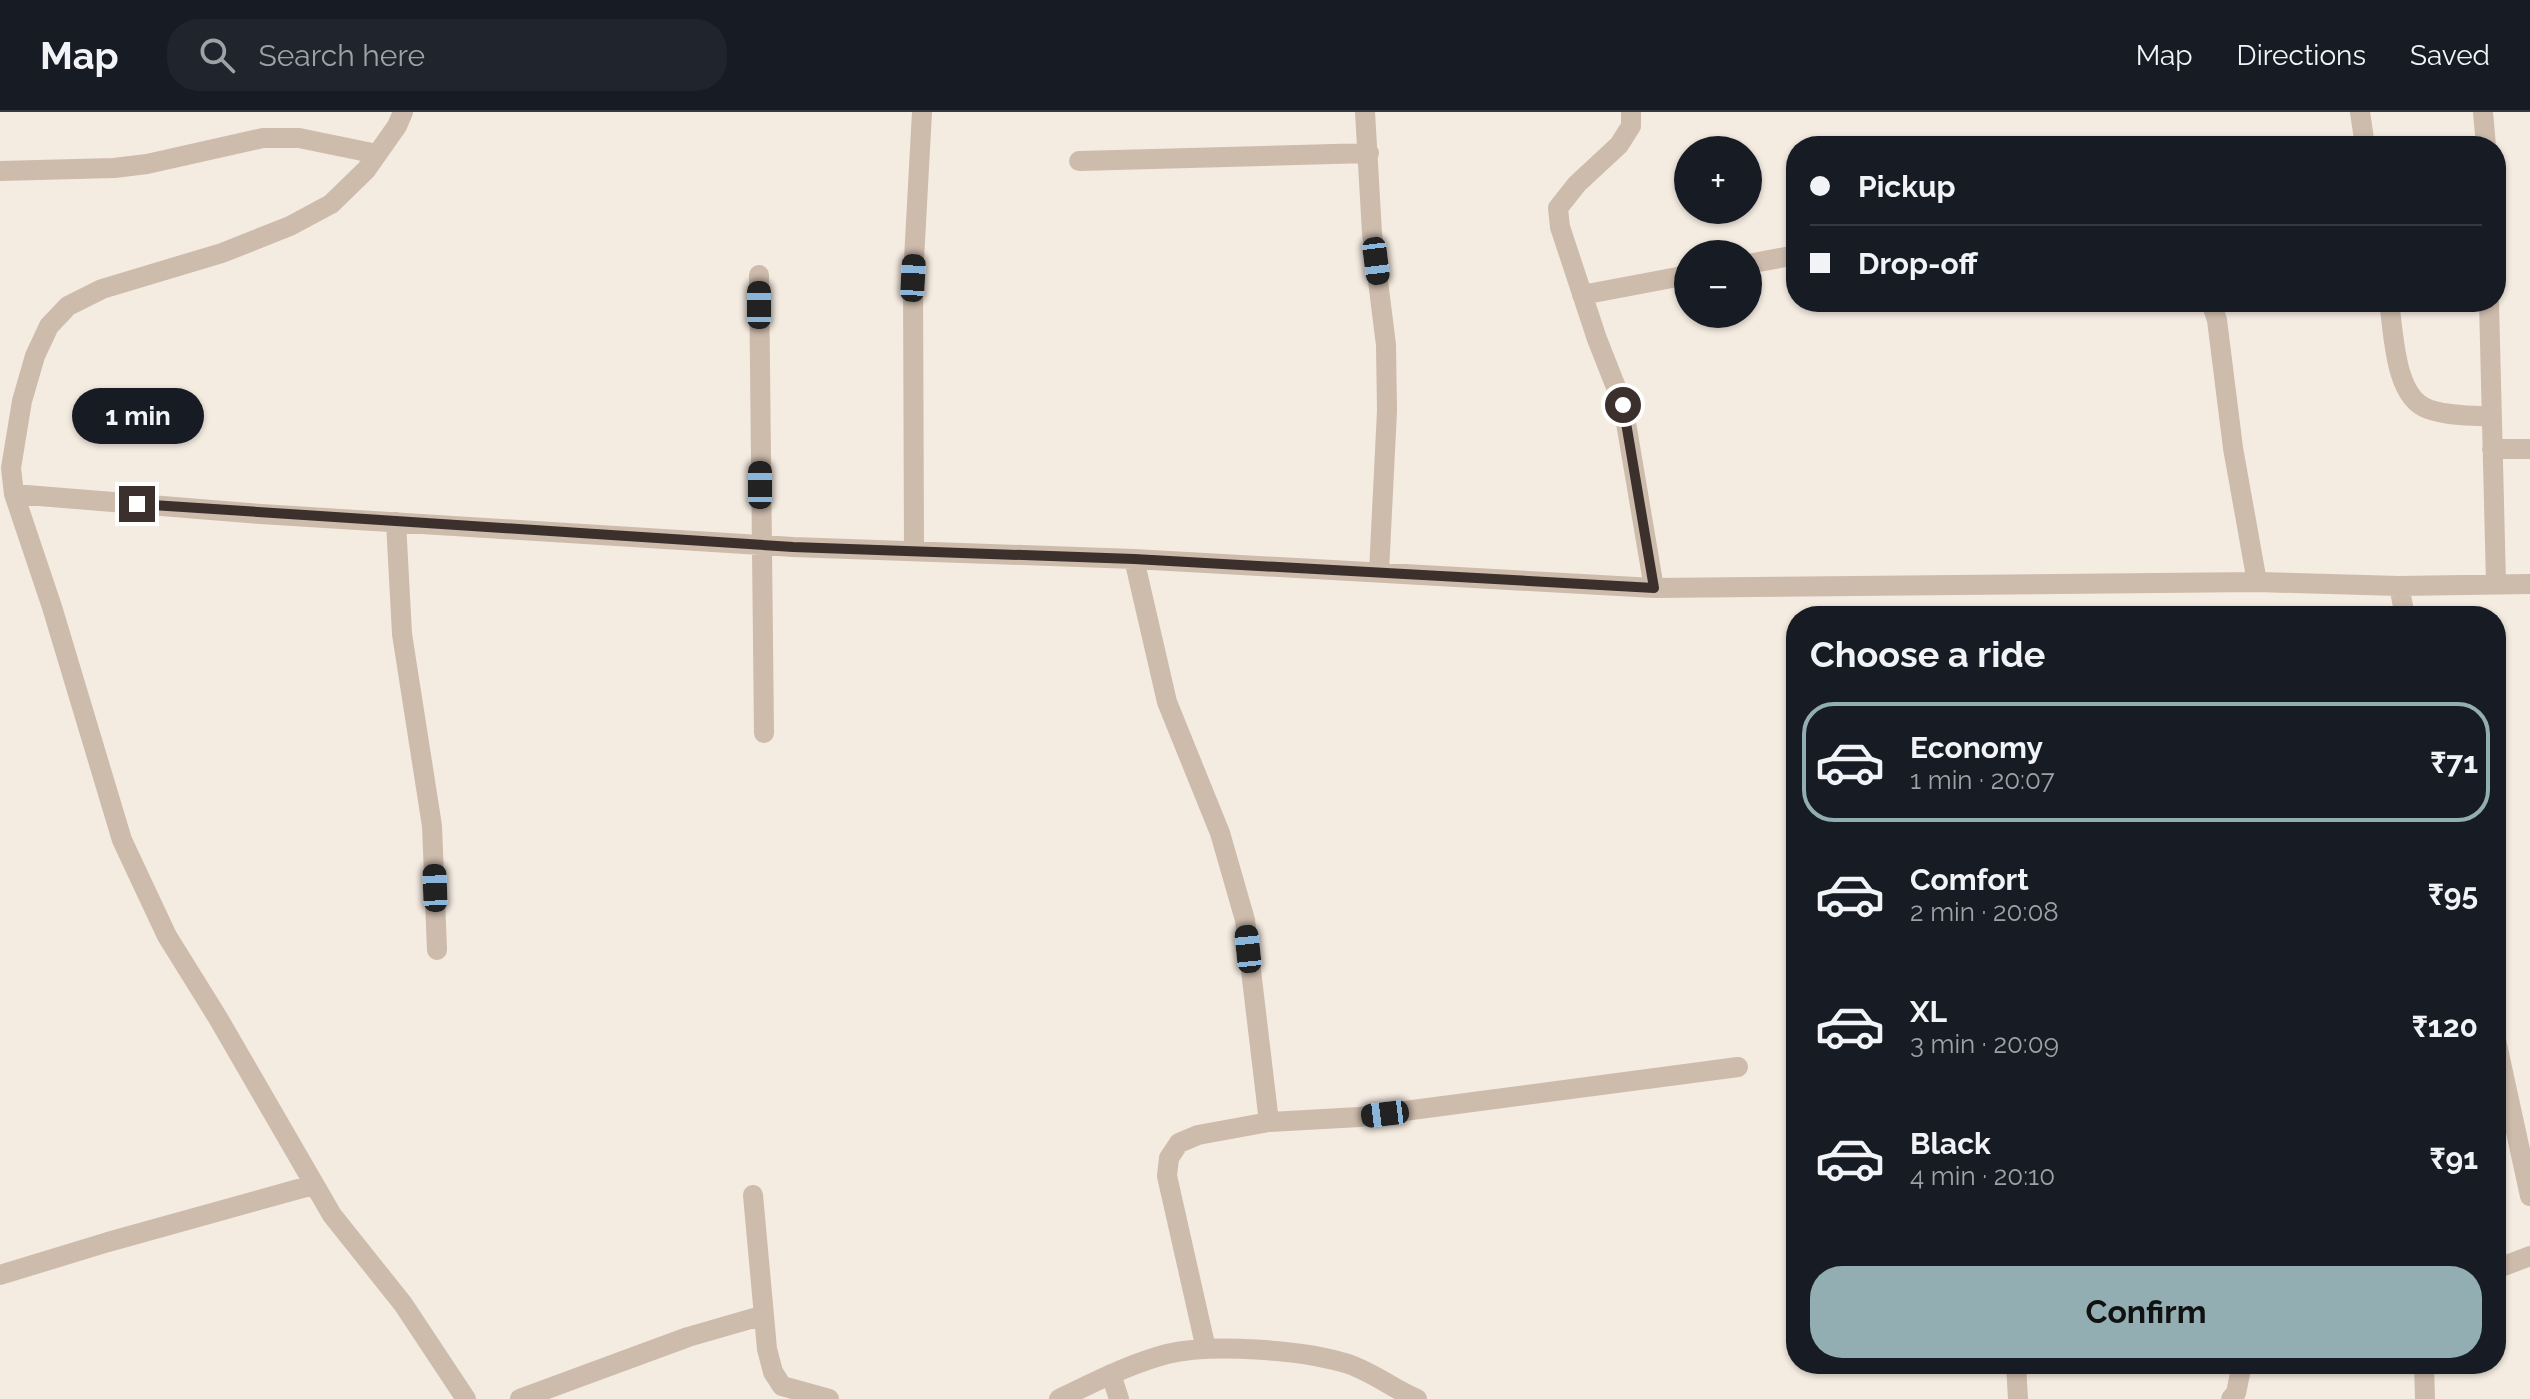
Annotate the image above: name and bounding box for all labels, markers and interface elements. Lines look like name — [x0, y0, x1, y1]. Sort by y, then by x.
search box — [167, 19, 727, 91]
text: Map — [40, 33, 119, 78]
icon: search — [195, 33, 239, 77]
text: Search here — [259, 38, 425, 73]
text: Map — [2136, 39, 2193, 72]
text: Directions — [2237, 39, 2366, 72]
text: Saved — [2410, 39, 2490, 72]
map controls — [1674, 136, 1762, 328]
button: + — [1674, 136, 1762, 224]
text: Pickup — [1858, 169, 1956, 204]
car — [1361, 236, 1391, 286]
button: − — [1674, 240, 1762, 328]
text: Drop-off — [1858, 246, 1978, 281]
car — [900, 253, 926, 303]
car — [747, 281, 771, 329]
route start — [1605, 387, 1641, 423]
callout: 1 min — [71, 388, 203, 444]
text: 1 min — [105, 401, 171, 431]
car — [748, 461, 772, 509]
route end — [119, 486, 155, 522]
text: Choose a ride — [1810, 633, 2045, 675]
icon: car — [1814, 726, 1886, 798]
text: Economy — [1910, 730, 2043, 765]
text: ₹71 — [2430, 745, 2478, 780]
text: 1 min · 20:07 — [1910, 765, 2055, 795]
icon: car — [1814, 858, 1886, 930]
text: Comfort — [1910, 862, 2029, 897]
car — [422, 864, 448, 912]
text: ₹95 — [2428, 877, 2478, 912]
text: 2 min · 20:08 — [1910, 897, 2059, 927]
car — [1234, 924, 1262, 974]
icon: car — [1814, 990, 1886, 1062]
text: XL — [1910, 994, 1947, 1029]
text: ₹120 — [2412, 1009, 2478, 1044]
text: 3 min · 20:09 — [1910, 1029, 2059, 1059]
car — [1360, 1099, 1410, 1129]
icon: car — [1814, 1122, 1886, 1194]
text: Black — [1910, 1126, 1991, 1161]
text: ₹91 — [2429, 1141, 2478, 1176]
text: 4 min · 20:10 — [1910, 1161, 2055, 1191]
button: Confirm — [1810, 1266, 2482, 1358]

